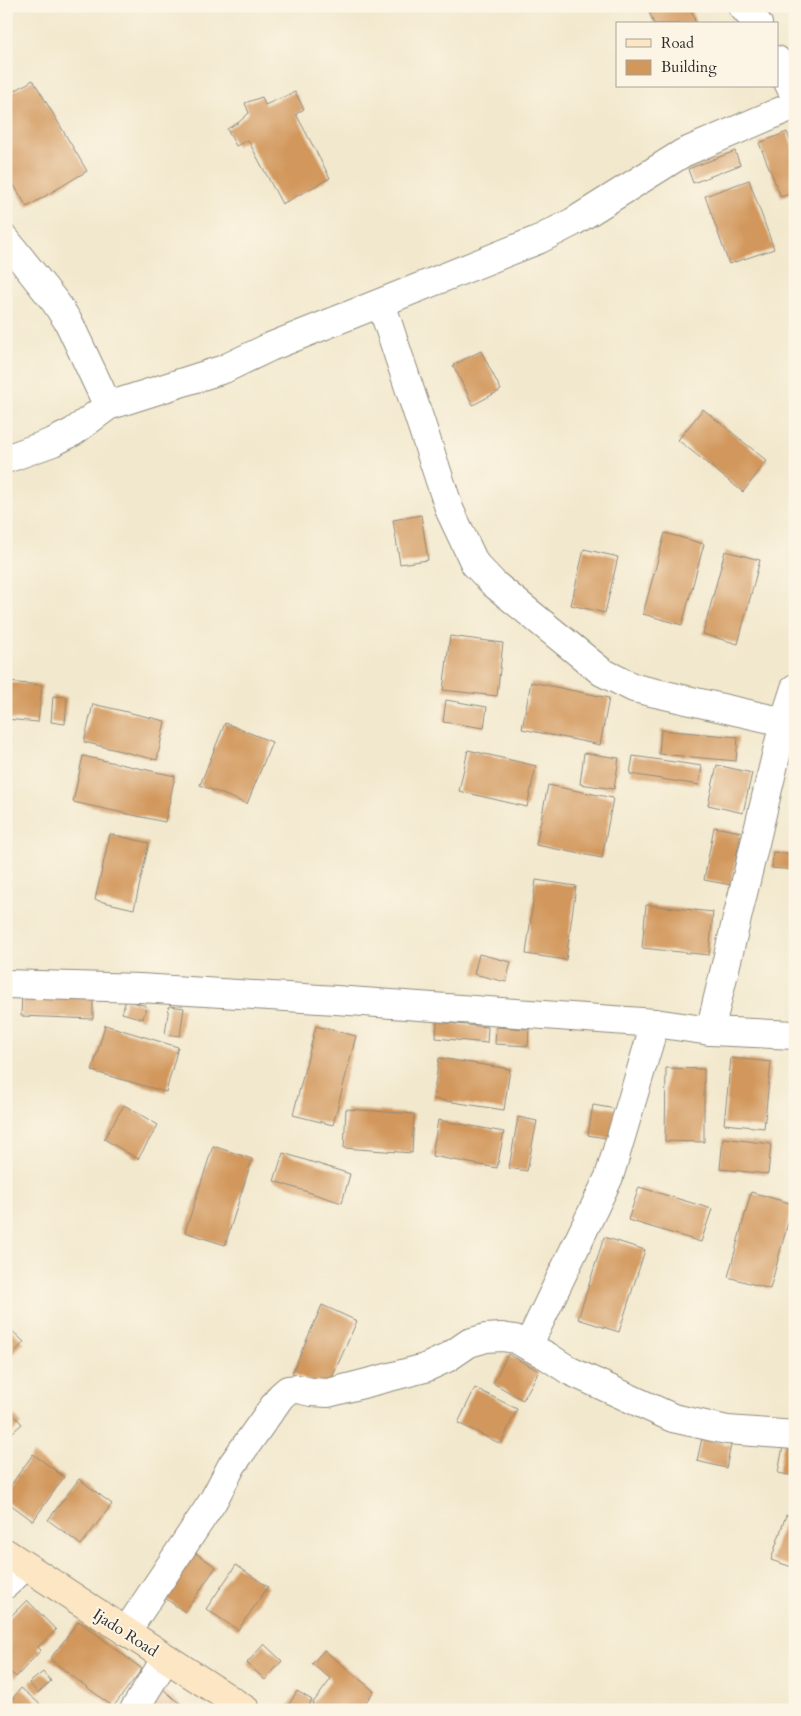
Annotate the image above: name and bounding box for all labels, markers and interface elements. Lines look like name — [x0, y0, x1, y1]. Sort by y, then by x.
legend — [616, 22, 778, 88]
text: Road — [661, 33, 694, 53]
text: Building — [661, 57, 717, 77]
street label: Ijado Road — [89, 1604, 163, 1662]

